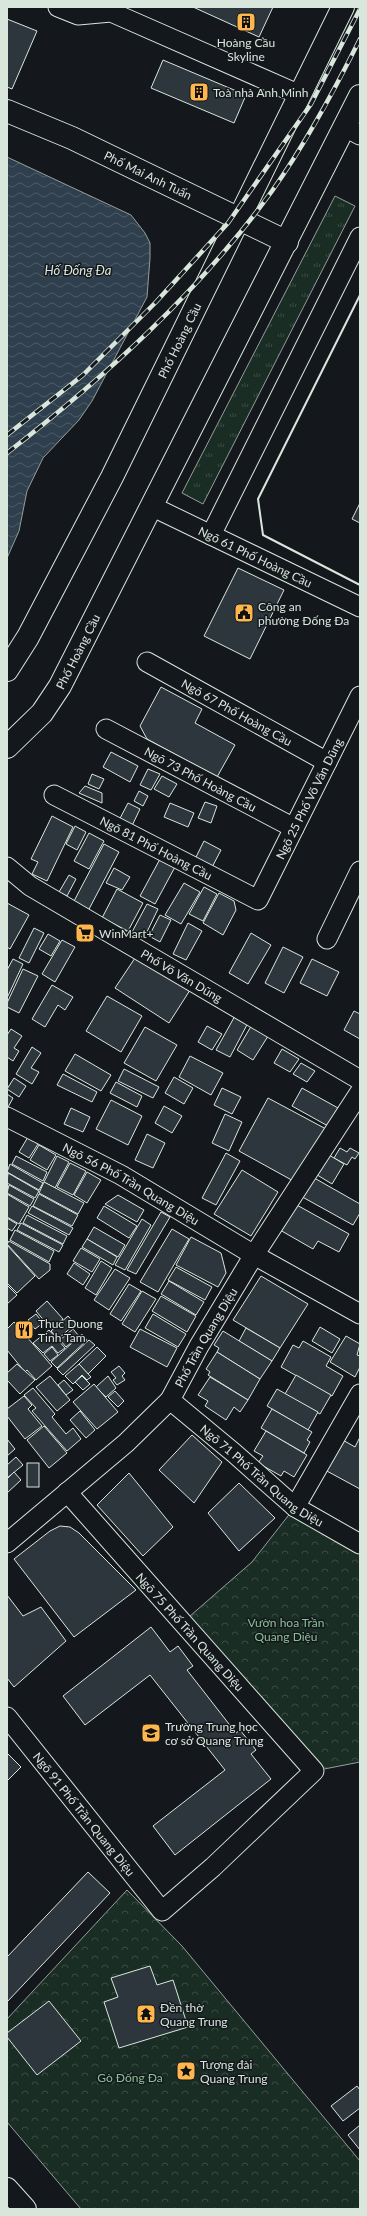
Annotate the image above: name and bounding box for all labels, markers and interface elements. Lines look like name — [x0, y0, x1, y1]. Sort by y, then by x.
building icon: Hoàng Cầu Skyline — [235, 11, 257, 33]
place label: Hoàng Cầu Skyline — [217, 35, 275, 64]
building icon: Toà nhà Anh Minh — [188, 81, 210, 103]
place label: Toà nhà Anh Minh — [213, 85, 308, 100]
street label: Phố Mai Anh Tuấn — [102, 147, 195, 202]
water label: Hố Đống Đa — [45, 262, 112, 278]
street label: Phố Hoàng Cầu — [154, 300, 204, 381]
street label: Ngõ 61 Phố Hoàng Cầu — [196, 523, 315, 590]
place label: Công an phường Đống Đa — [258, 599, 349, 628]
public building icon: Công an phường Đống Đa — [233, 602, 255, 624]
street label: Phố Hoàng Cầu — [52, 611, 103, 692]
street label: Ngõ 67 Phố Hoàng Cầu — [179, 675, 295, 749]
street label: Ngõ 25 Phố Võ Văn Dũng — [272, 735, 345, 862]
street label: Ngõ 73 Phố Hoàng Cầu — [142, 743, 259, 814]
street label: Ngõ 81 Phố Hoàng Cầu — [98, 813, 215, 883]
supermarket icon: WinMart+ — [74, 922, 96, 944]
place label: WinMart+ — [99, 926, 153, 941]
street label: Phố Võ Văn Dũng — [138, 946, 225, 1005]
street label: Ngõ 56 Phố Trần Quang Diệu — [60, 1139, 202, 1228]
street label: Phố Trần Quang Diệu — [171, 1285, 240, 1390]
place label: Thuc Duong Tinh Tam — [38, 1316, 103, 1345]
restaurant icon: Thuc Duong Tinh Tam — [13, 1319, 35, 1341]
street label: Ngõ 71 Phố Trần Quang Diệu — [197, 1421, 326, 1529]
street label: Ngõ 75 Phố Trần Quang Diệu — [133, 1570, 247, 1694]
park label: Vườn hoa Trần Quang Diệu — [247, 1615, 325, 1644]
place label: Trường Trung học cơ sở Quang Trung — [165, 1719, 264, 1748]
school or university icon: Trường Trung học cơ sở Quang Trung — [140, 1722, 162, 1744]
street label: Ngõ 91 Phố Trần Quang Diệu — [30, 1749, 138, 1879]
place label: Đền thờ Quang Trung — [160, 2000, 228, 2029]
temple icon: Đền thờ Quang Trung — [135, 2003, 157, 2025]
place label: Tượng đài Quang Trung — [200, 2057, 268, 2086]
place icon: Tượng đài Quang Trung — [175, 2060, 197, 2082]
park label: Gò Đống Đa — [97, 2070, 163, 2085]

